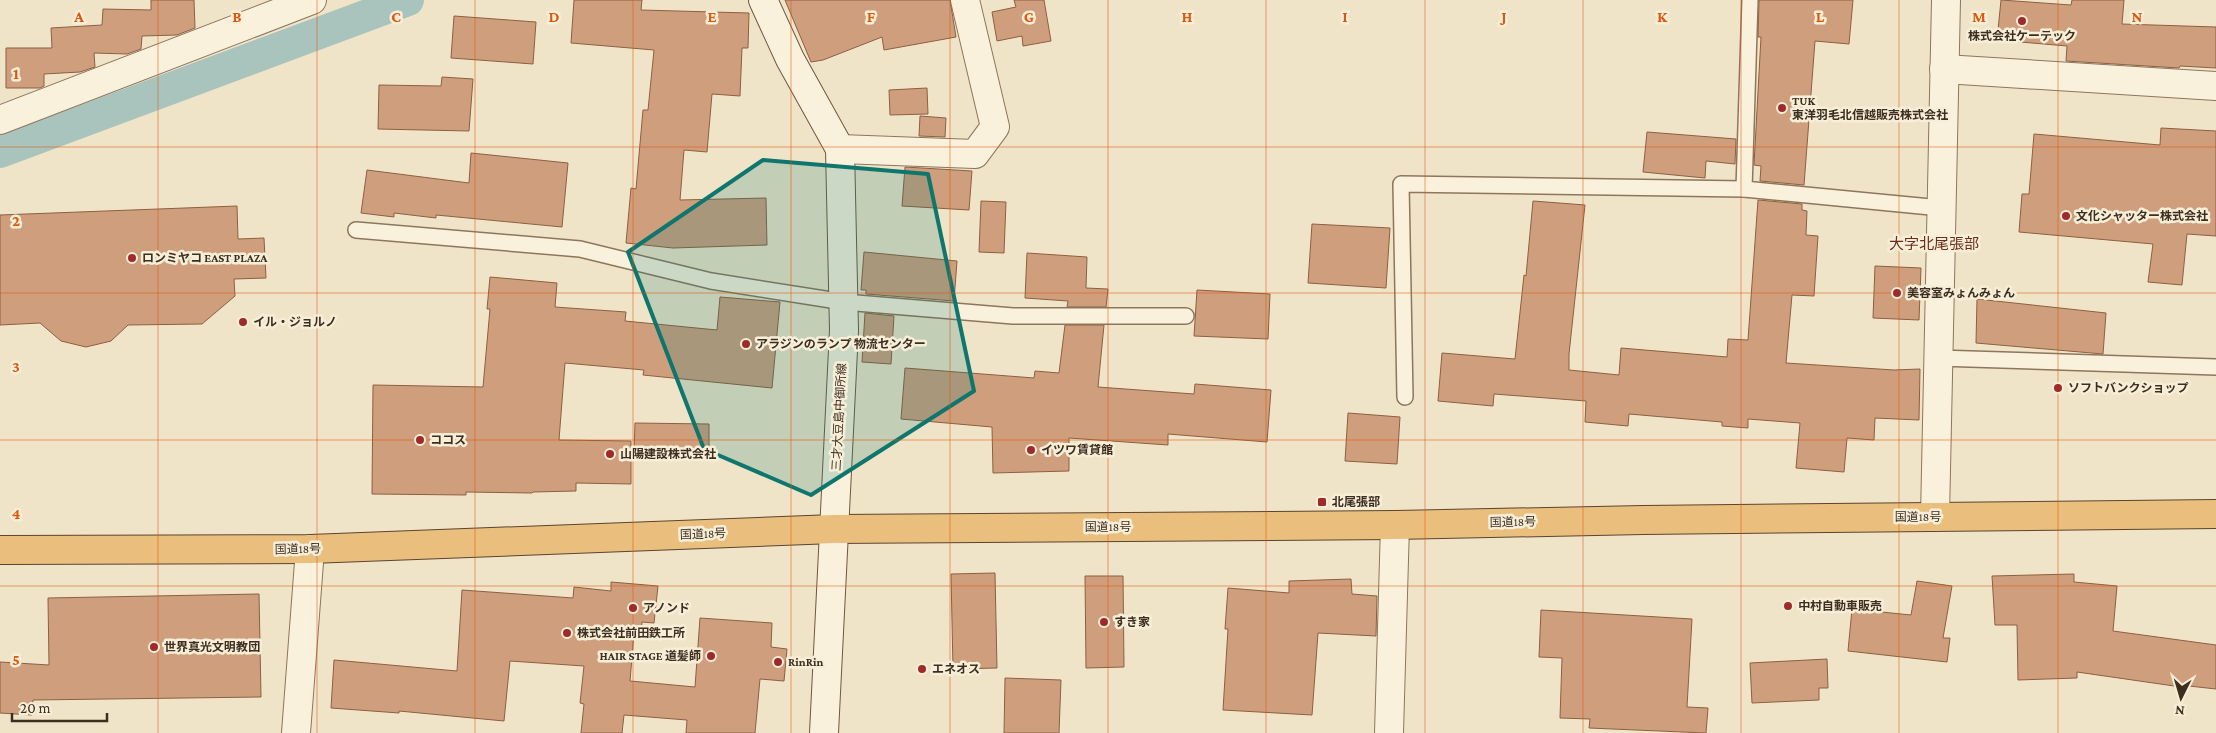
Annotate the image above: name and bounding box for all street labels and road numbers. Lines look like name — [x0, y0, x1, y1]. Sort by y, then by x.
street label: 三才大豆島中御所線 — [829, 363, 849, 471]
street label: 国道18号 — [1895, 510, 1941, 524]
street label: 国道18号 — [1490, 515, 1536, 529]
street label: 国道18号 — [1085, 520, 1131, 534]
street label: 国道18号 — [680, 526, 726, 542]
street label: 国道18号 — [275, 542, 321, 556]

